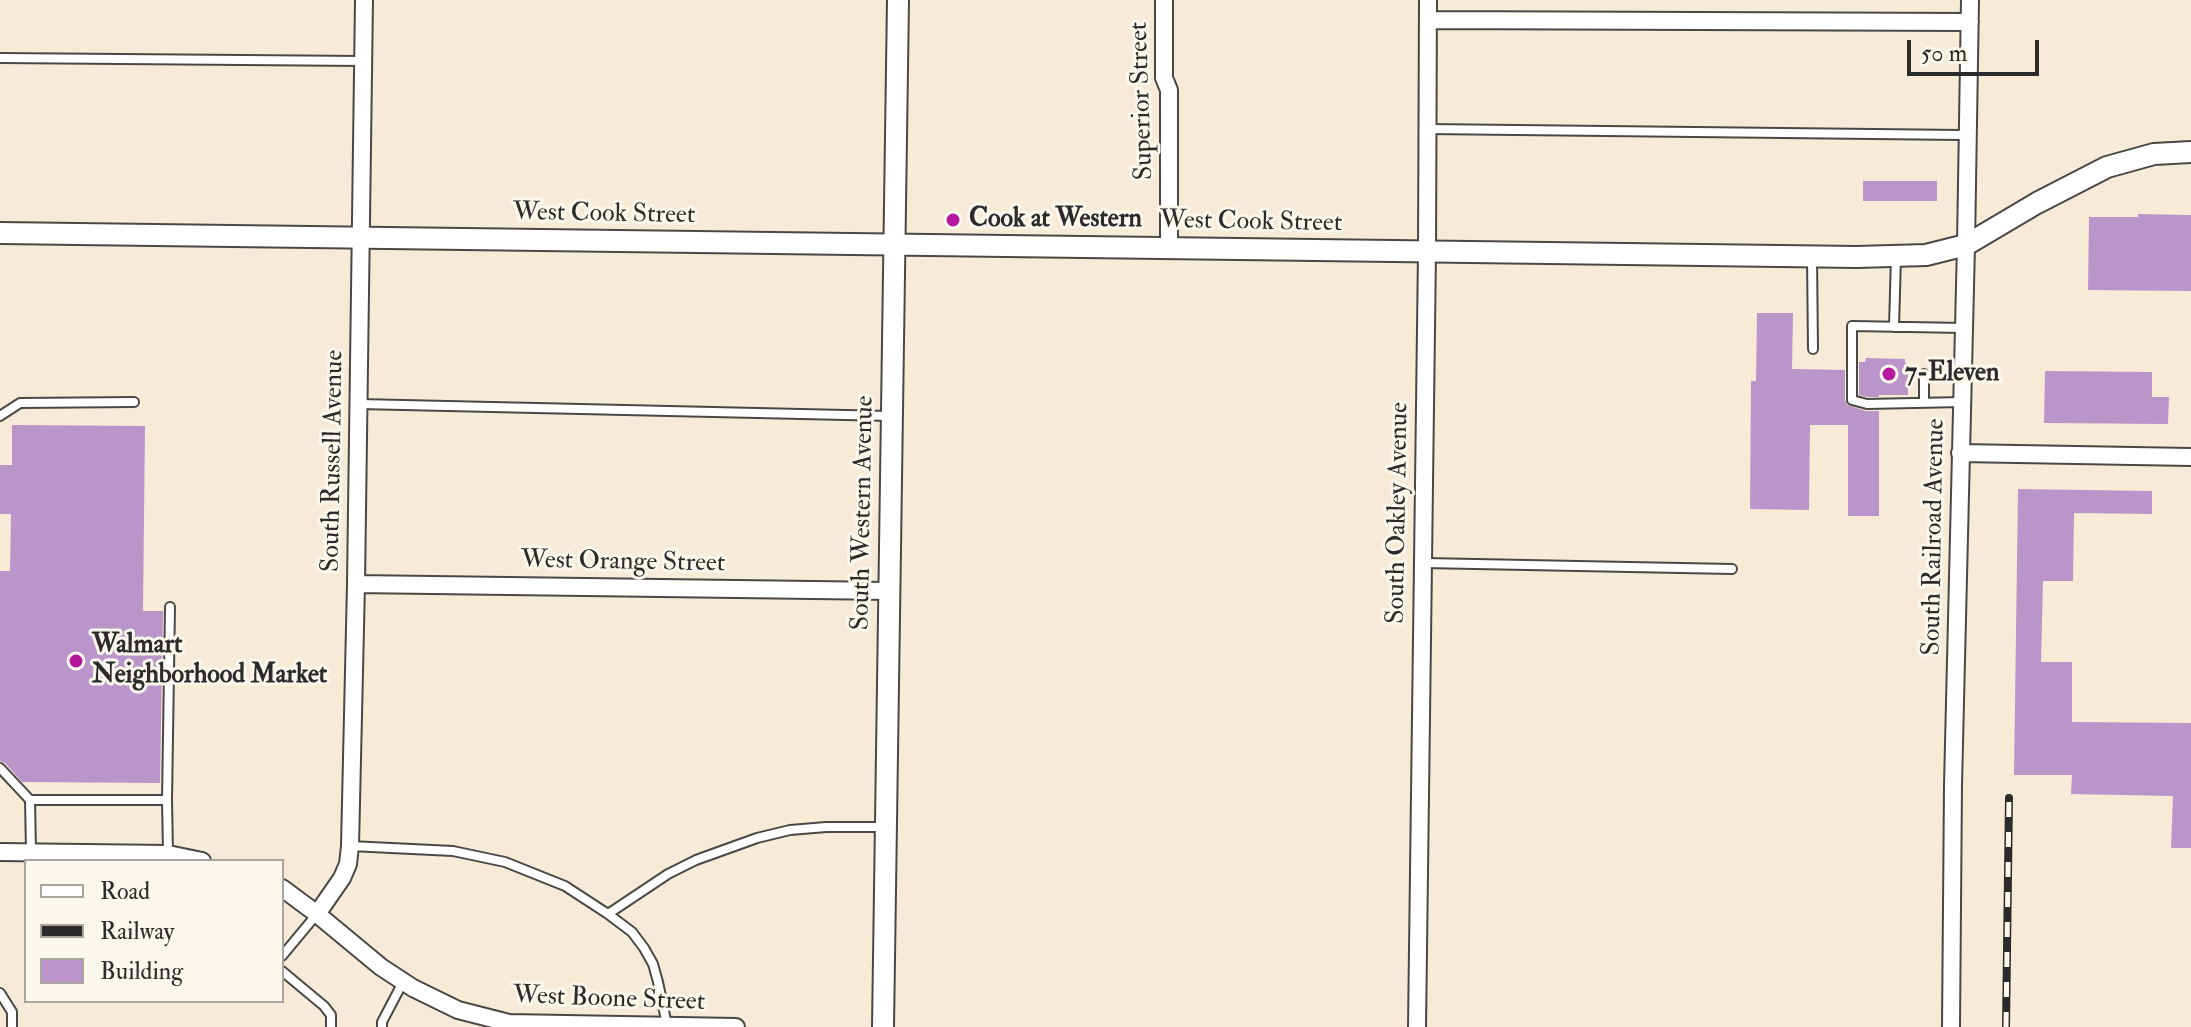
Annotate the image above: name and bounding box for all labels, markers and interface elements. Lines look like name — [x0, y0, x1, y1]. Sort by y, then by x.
street label: Superior Street — [1125, 21, 1161, 181]
scale bar — [1911, 24, 2043, 74]
text: 50 m — [1921, 38, 1967, 69]
street label: West Cook Street — [513, 198, 695, 232]
place label: Cook at Western — [969, 204, 1142, 236]
street label: West Cook Street — [1160, 206, 1342, 240]
marker: Cook at Western — [944, 211, 962, 229]
street label: South Russell Avenue — [316, 350, 352, 572]
place label: 7-Eleven — [1905, 358, 1999, 390]
marker: 7-Eleven — [1880, 365, 1898, 383]
street label: South Western Avenue — [846, 395, 882, 631]
street label: South Oakley Avenue — [1381, 402, 1417, 624]
street label: South Railroad Avenue — [1917, 418, 1953, 656]
street label: West Orange Street — [520, 546, 726, 580]
place label: Walmart Neighborhood Market — [92, 630, 327, 692]
marker: Walmart Neighborhood Market — [67, 652, 85, 670]
legend — [24, 859, 284, 1003]
text: Road — [100, 876, 150, 907]
text: Railway — [100, 916, 174, 947]
text: Building — [100, 956, 183, 987]
street label: West Boone Street — [512, 981, 706, 1019]

